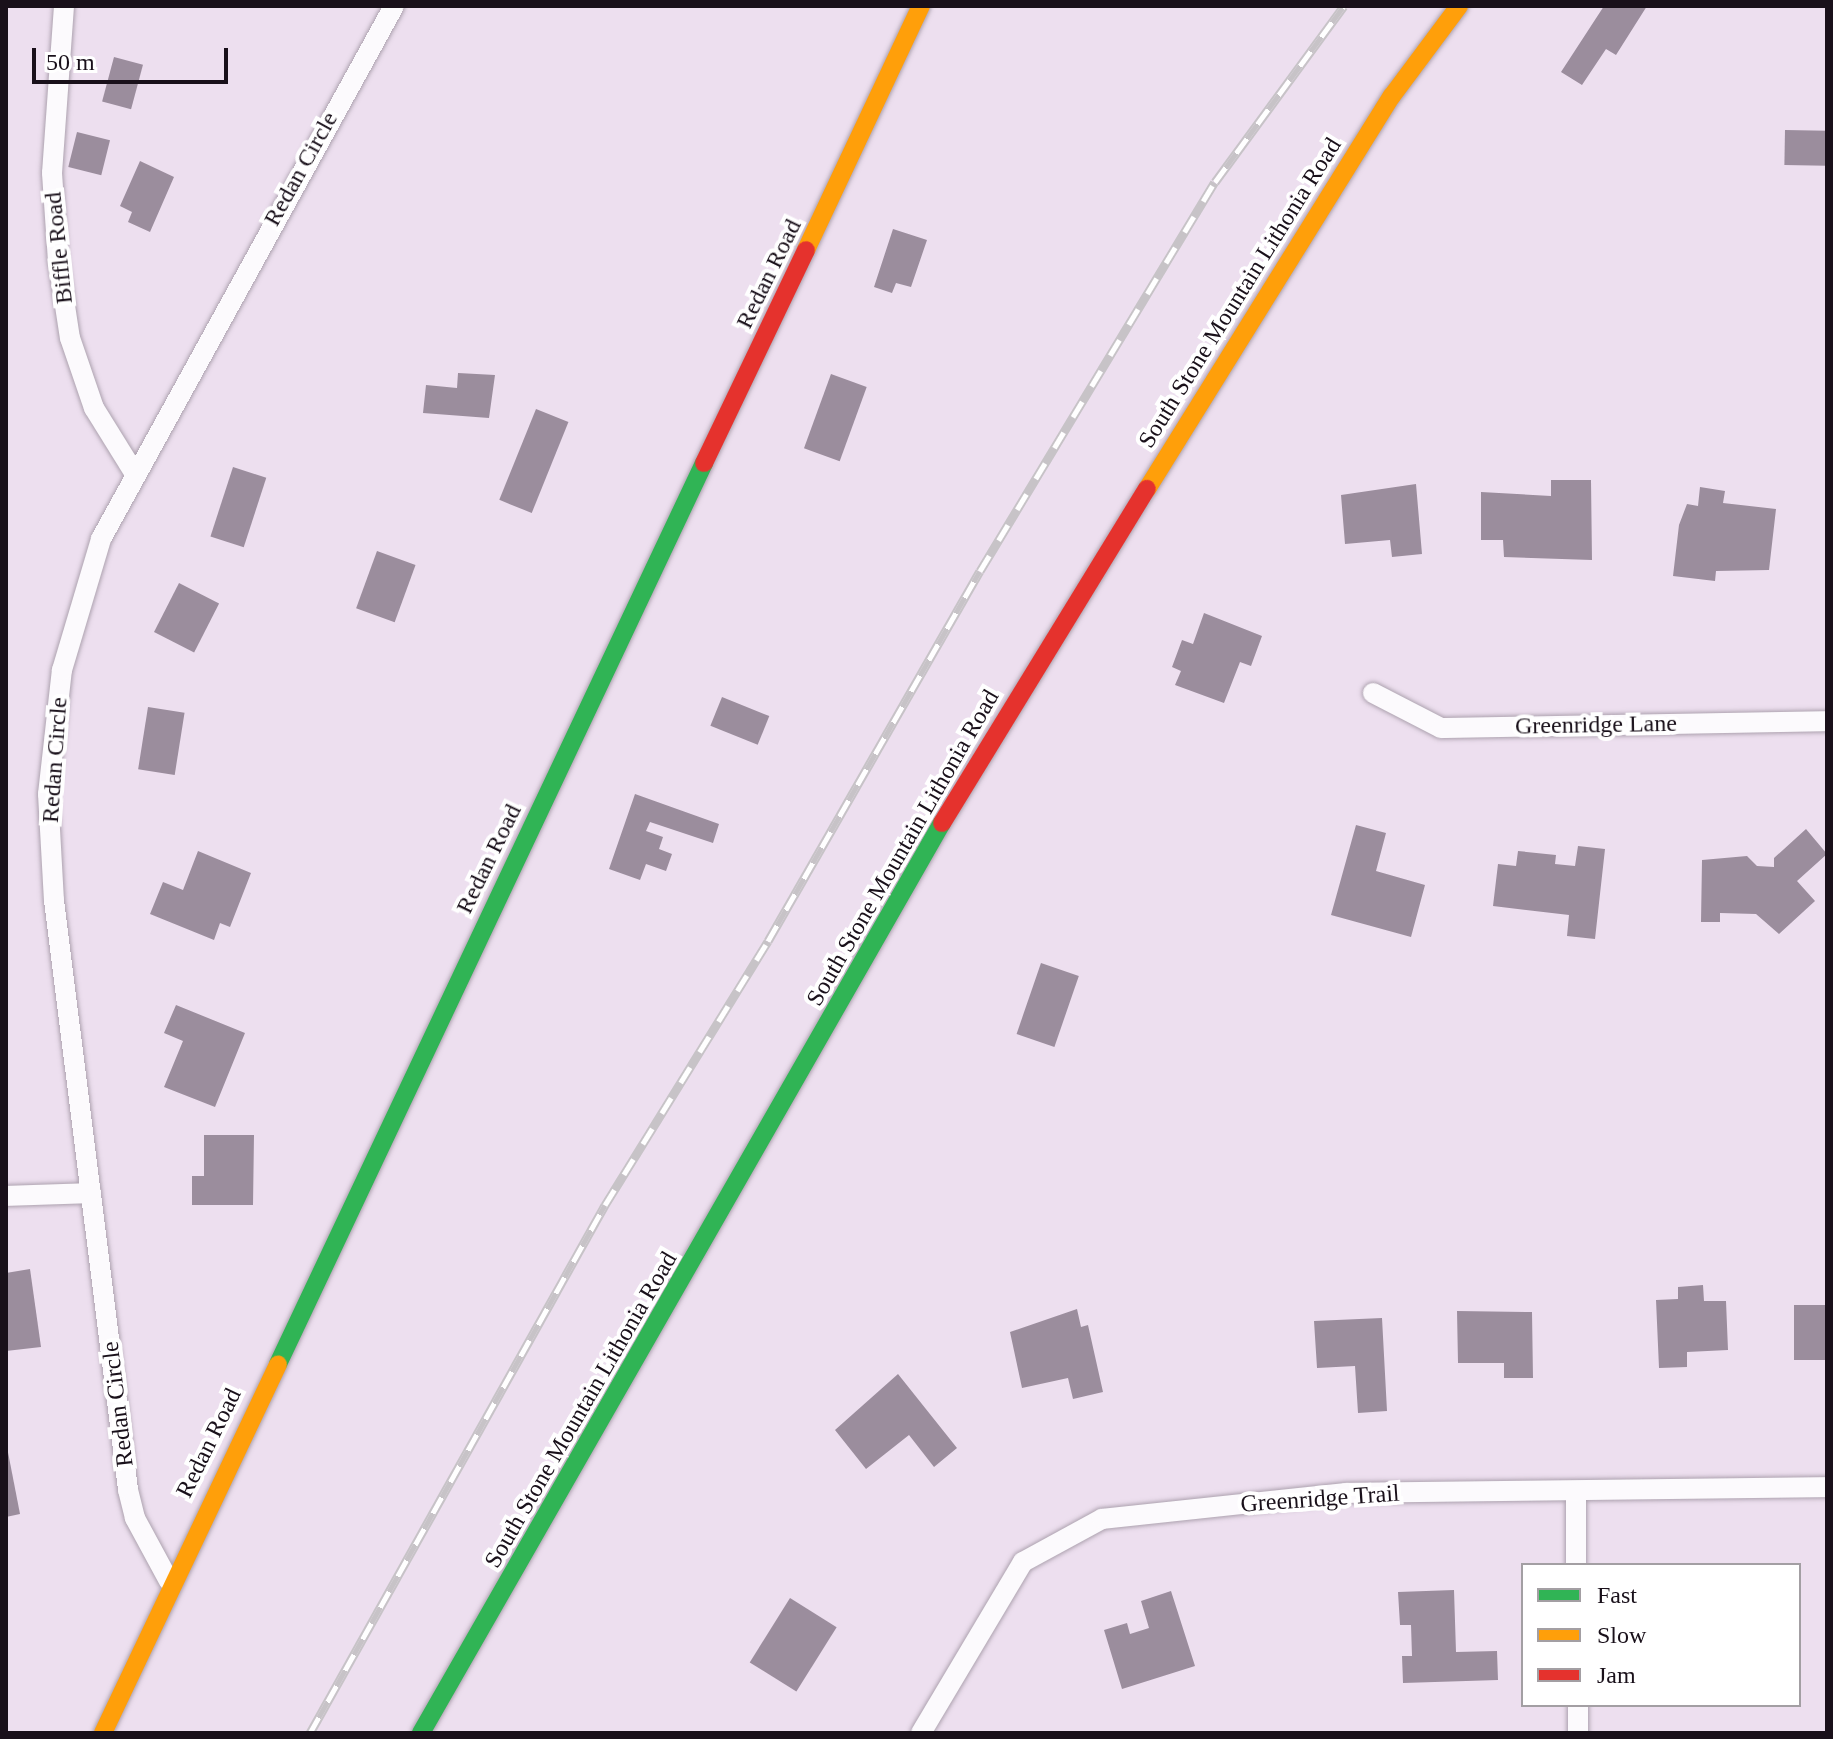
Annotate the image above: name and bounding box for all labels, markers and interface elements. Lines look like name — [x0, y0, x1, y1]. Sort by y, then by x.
scale bar — [36, 32, 232, 82]
text: 50 m — [46, 49, 95, 75]
street label: Redan Circle — [258, 107, 344, 231]
street label: South Stone Mountain Lithonia Road — [1132, 133, 1348, 453]
street label: Biffle Road — [39, 191, 79, 305]
street label: Redan Road — [730, 215, 808, 333]
street label: South Stone Mountain Lithonia Road — [801, 685, 1005, 1011]
street label: Redan Circle — [36, 696, 74, 824]
street label: Greenridge Lane — [1515, 709, 1677, 741]
street label: Redan Road — [450, 800, 528, 918]
street label: South Stone Mountain Lithonia Road — [479, 1247, 683, 1573]
street label: Redan Circle — [96, 1340, 140, 1468]
street label: Redan Road — [170, 1384, 248, 1502]
street label: Greenridge Trail — [1239, 1479, 1401, 1519]
legend — [1521, 1563, 1801, 1707]
text: Fast — [1597, 1582, 1637, 1608]
text: Slow — [1597, 1622, 1646, 1648]
text: Jam — [1597, 1662, 1636, 1688]

